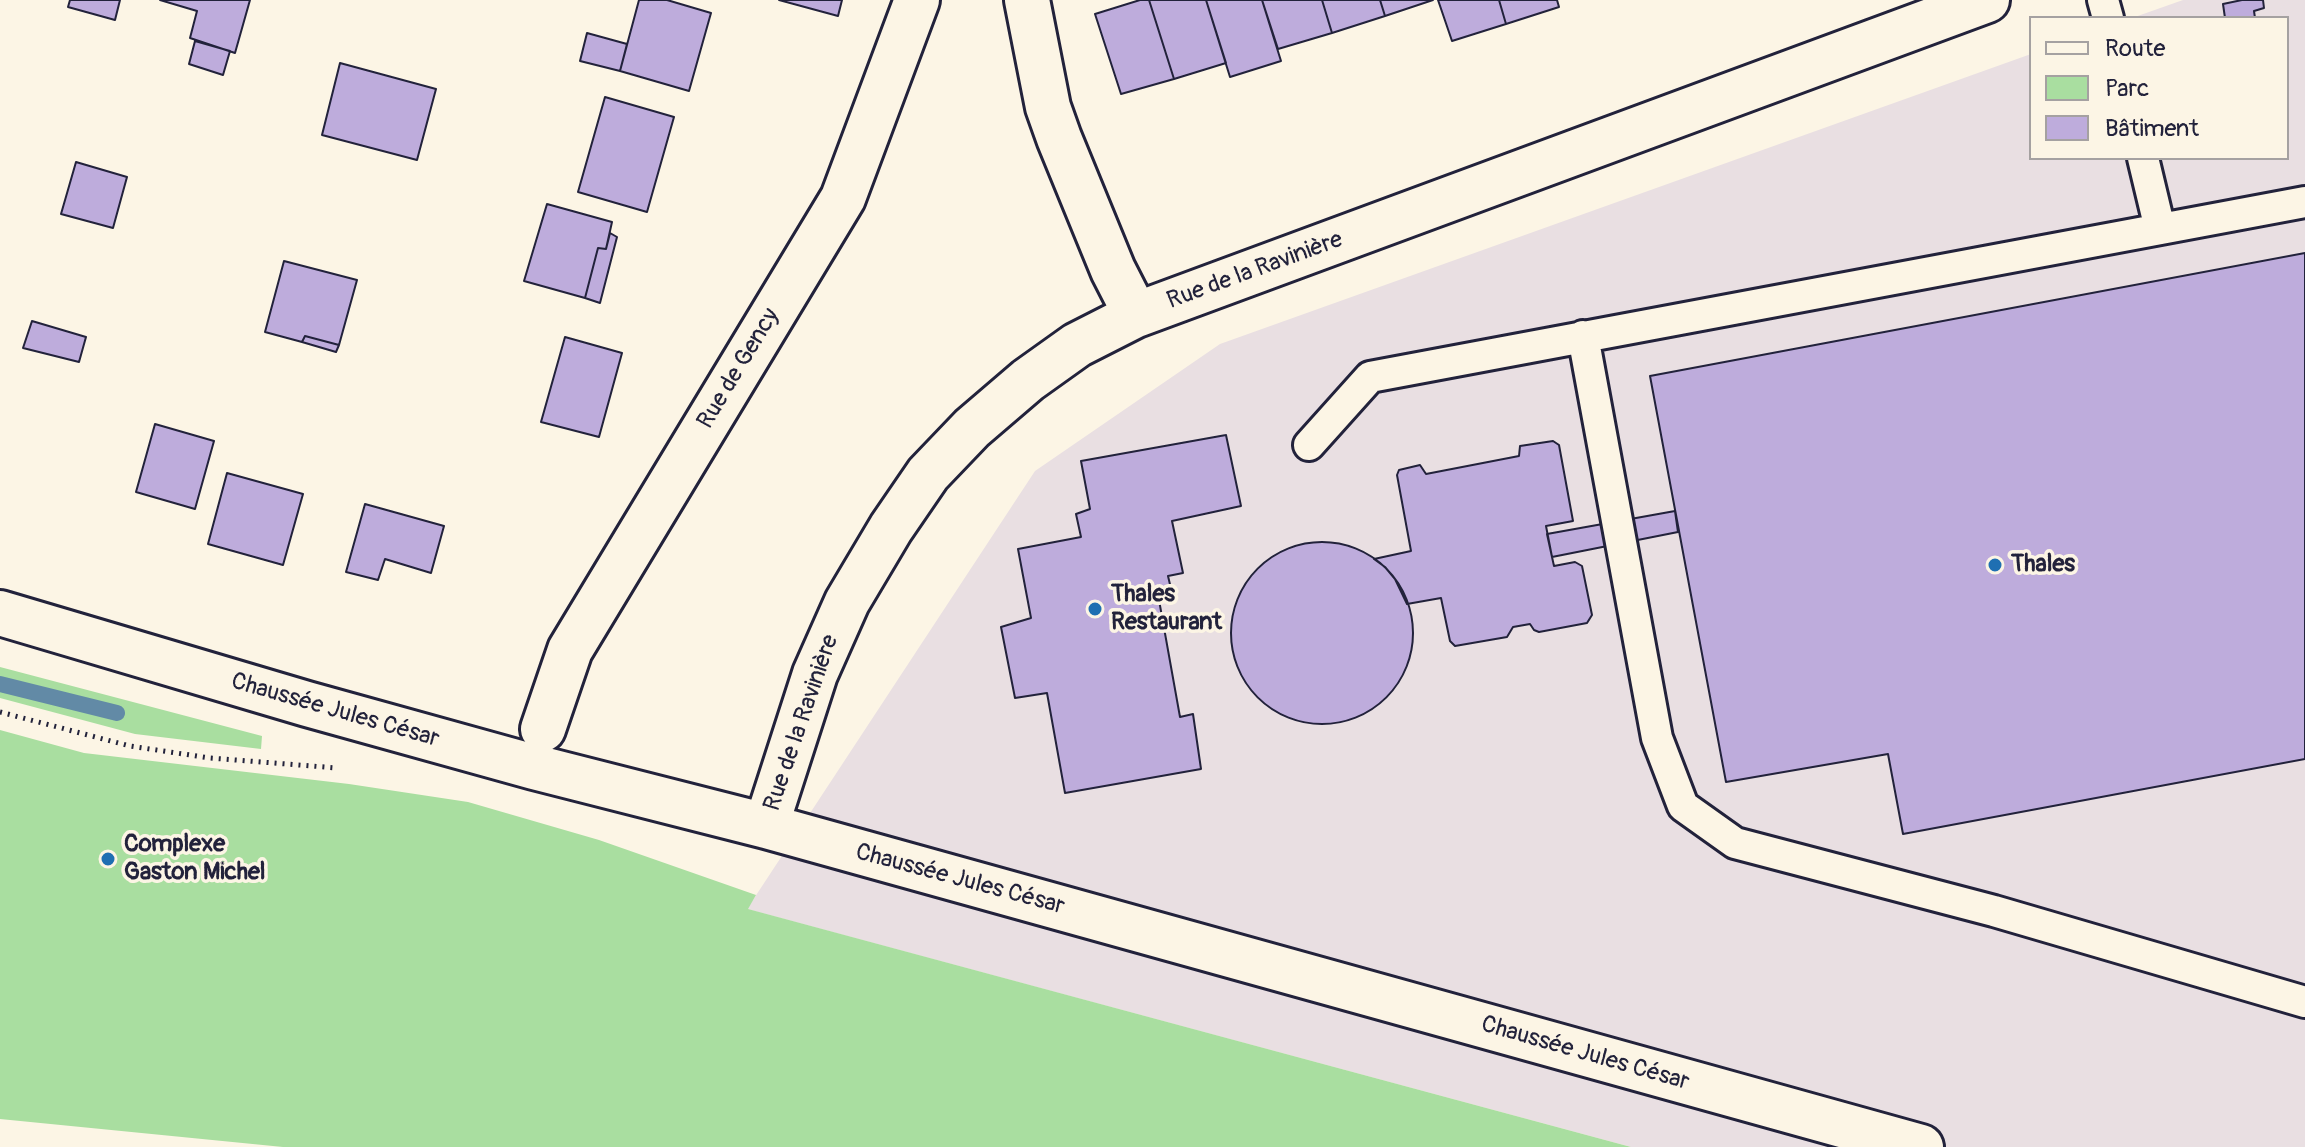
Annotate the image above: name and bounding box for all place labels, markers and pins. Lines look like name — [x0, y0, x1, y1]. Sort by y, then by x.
place label: Thales — [2011, 551, 2075, 579]
marker: Thales — [1986, 556, 2004, 574]
place label: Thales Restaurant — [1111, 581, 1222, 637]
marker: Thales Restaurant — [1086, 600, 1104, 618]
place label: Complexe Gaston Michel — [124, 831, 265, 887]
marker: Complexe Gaston Michel — [99, 850, 117, 868]

